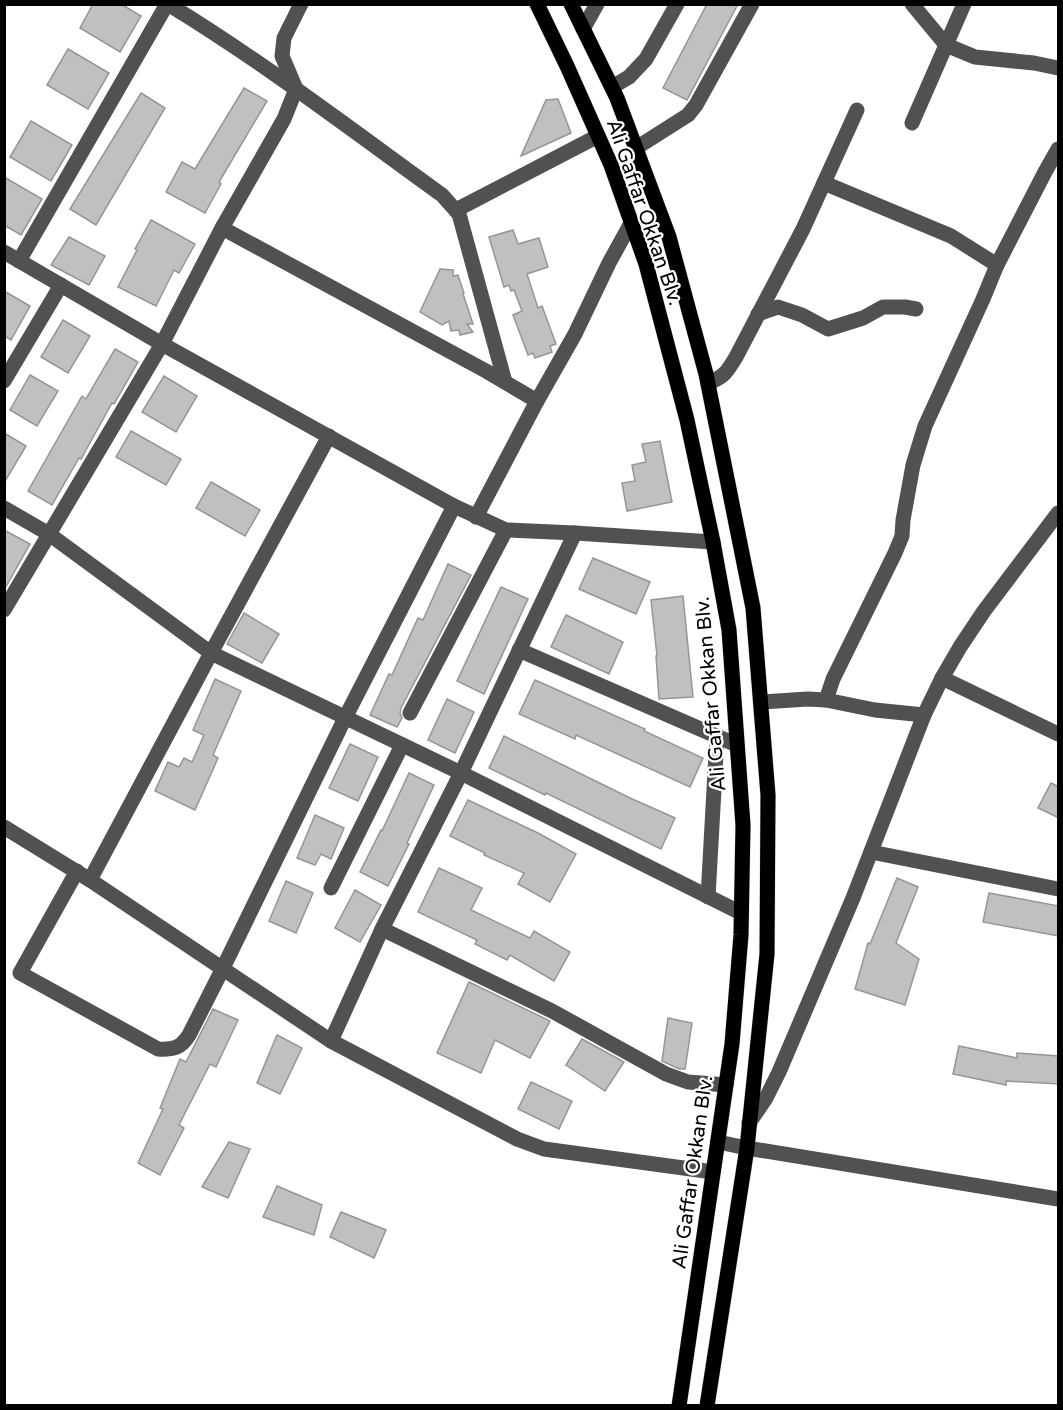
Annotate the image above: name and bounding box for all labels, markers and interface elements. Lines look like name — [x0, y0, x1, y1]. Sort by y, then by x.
street label: Ali Gaffar Okkan Blv. — [601, 116, 687, 309]
street label: Ali Gaffar Okkan Blv. — [691, 596, 731, 792]
street label: Ali Gaffar Okkan Blv. — [668, 1074, 718, 1271]

